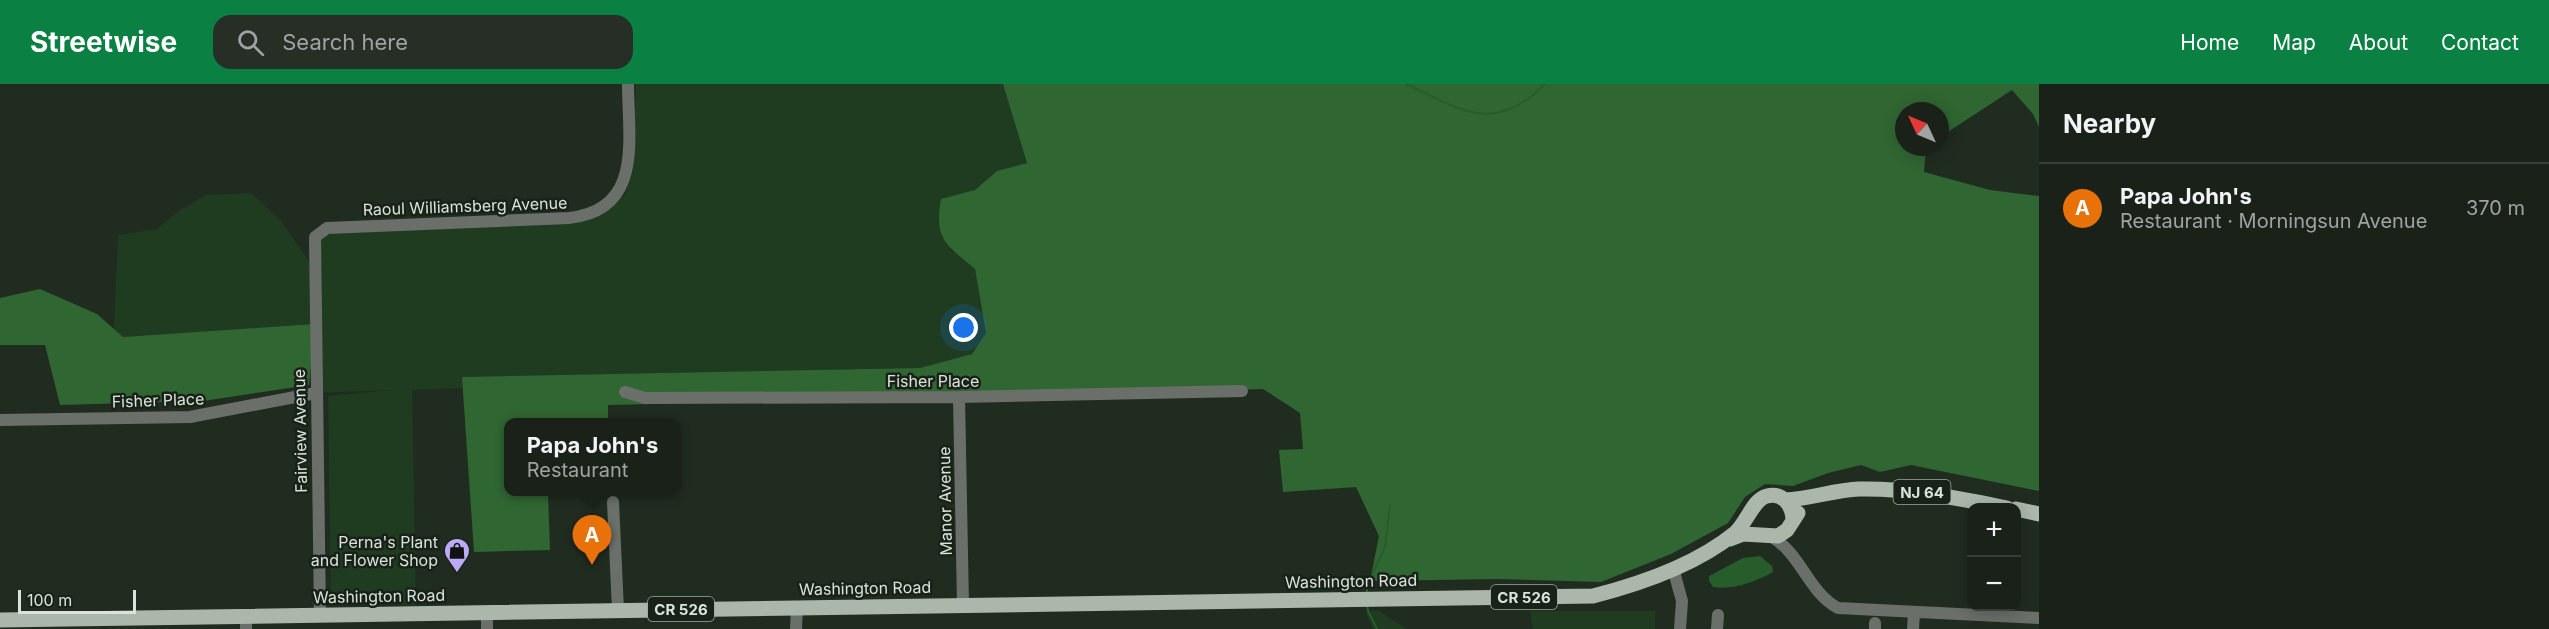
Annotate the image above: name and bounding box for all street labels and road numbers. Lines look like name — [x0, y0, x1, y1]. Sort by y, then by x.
street label: Raoul Williamsberg Avenue — [362, 192, 568, 220]
street label: Fairview Avenue — [289, 369, 311, 493]
street label: Fisher Place — [887, 371, 979, 391]
street label: Fisher Place — [111, 388, 205, 412]
street label: Manor Avenue — [934, 446, 956, 556]
road number: NJ 64 — [1894, 480, 1950, 504]
street label: Washington Road — [1285, 570, 1417, 592]
street label: Washington Road — [799, 577, 931, 599]
street label: Washington Road — [313, 585, 445, 607]
road number: CR 526 — [1491, 585, 1557, 609]
road number: CR 526 — [648, 597, 714, 621]

